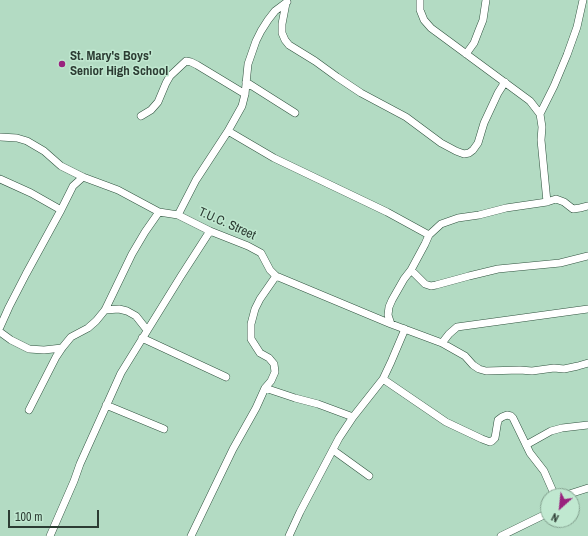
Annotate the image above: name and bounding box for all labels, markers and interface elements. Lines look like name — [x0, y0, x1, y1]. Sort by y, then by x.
place label: St. Mary's Boys' Senior High School — [70, 49, 168, 80]
marker: St. Mary's Boys' Senior High School — [57, 59, 67, 69]
street label: T.U.C. Street — [196, 204, 258, 244]
north arrow — [540, 488, 580, 528]
scale bar — [10, 502, 101, 528]
text: 100 m — [15, 509, 42, 525]
text: N — [549, 510, 561, 526]

